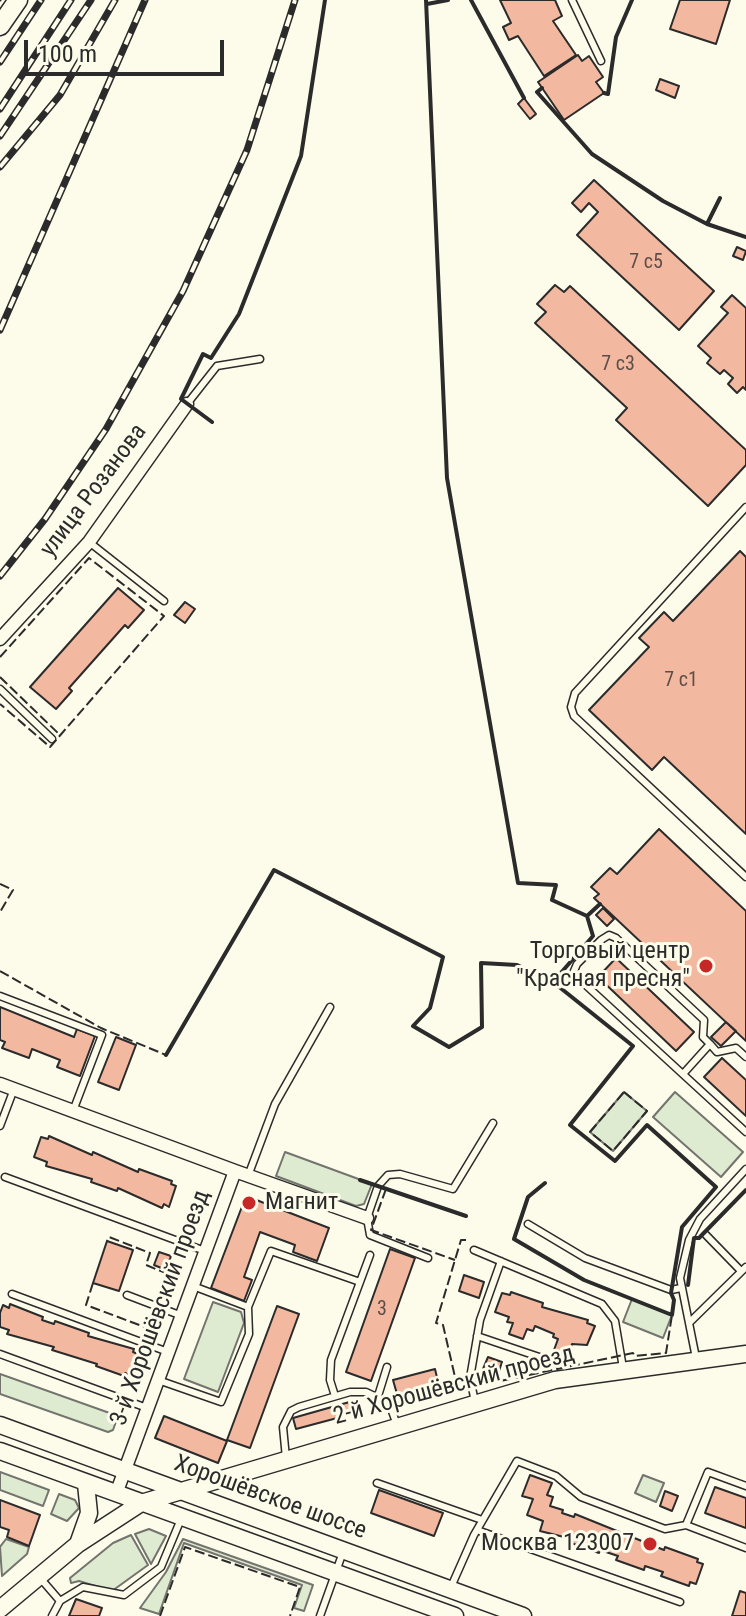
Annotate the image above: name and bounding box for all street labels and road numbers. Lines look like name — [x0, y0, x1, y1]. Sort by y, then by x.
street label: улица Розанова — [35, 419, 153, 563]
street label: 3-й Хорошёвский проезд — [105, 1186, 217, 1430]
street label: 2-й Хорошёвский проезд — [330, 1340, 578, 1432]
street label: Хорошёвское шоссе — [170, 1450, 370, 1546]

